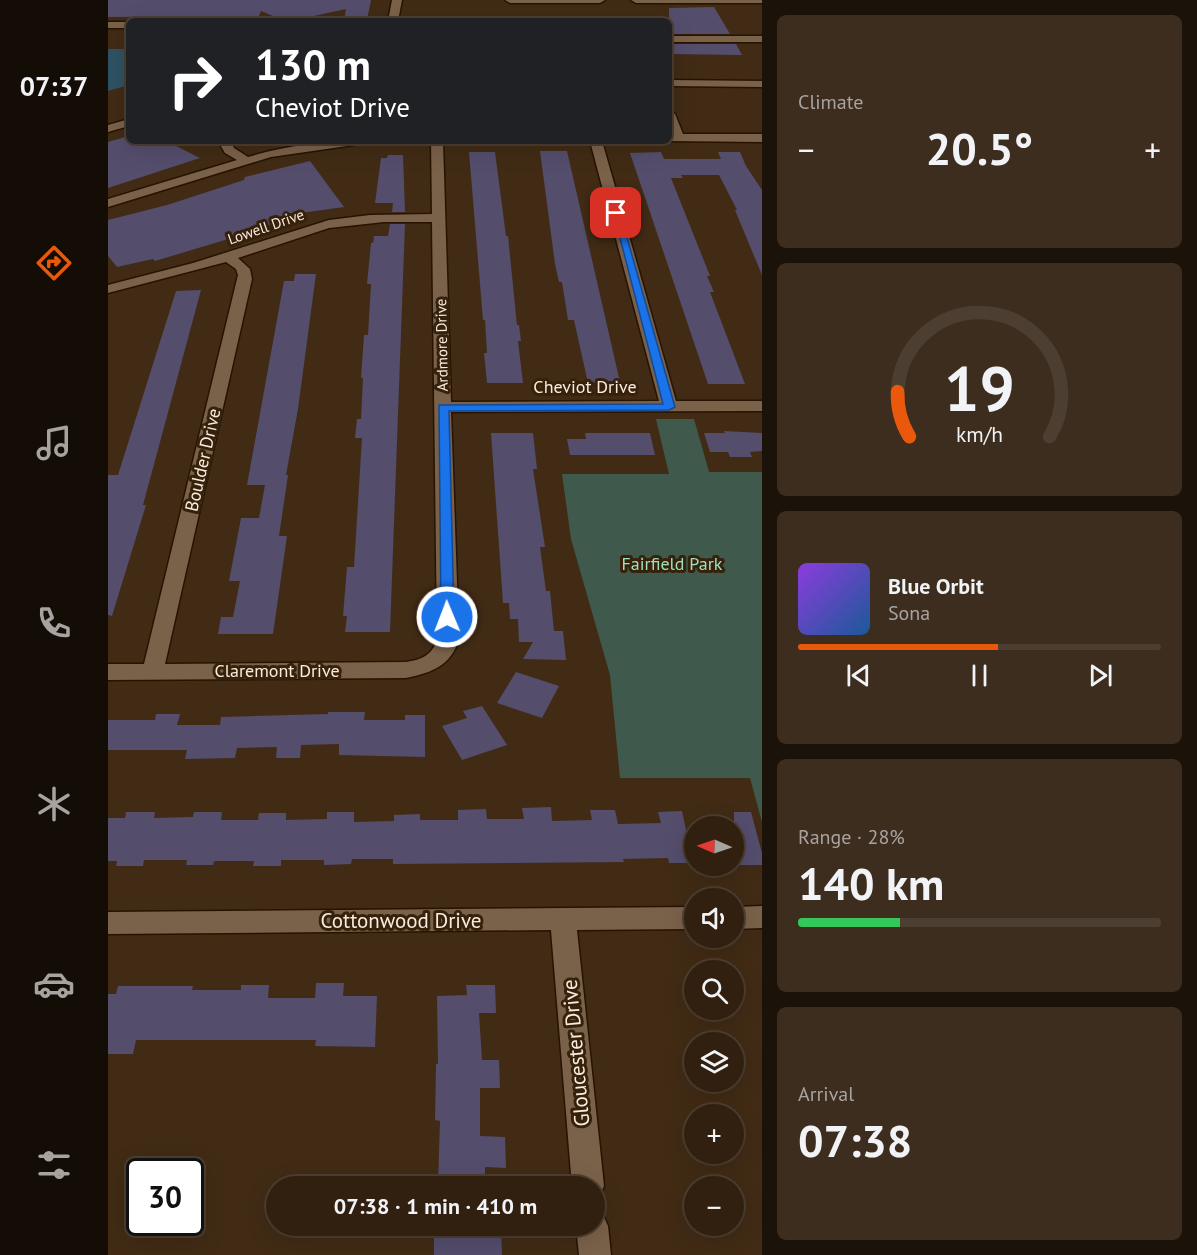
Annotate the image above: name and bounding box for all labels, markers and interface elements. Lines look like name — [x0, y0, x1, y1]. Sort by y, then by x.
text: 130 m — [255, 37, 371, 92]
icon: right — [156, 42, 234, 120]
text: 07:37 — [20, 69, 88, 103]
text: Climate — [798, 89, 864, 115]
text: Cheviot Drive — [255, 90, 410, 124]
text: 20.5° — [926, 119, 1033, 177]
text: − — [798, 128, 815, 171]
text: + — [1144, 128, 1161, 171]
pin — [590, 187, 641, 238]
icon: arrive — [599, 196, 632, 229]
street label: Lowell Drive — [225, 205, 307, 248]
icon: directions — [33, 242, 75, 284]
street label: Ardmore Drive — [431, 299, 452, 391]
text: 19 — [944, 347, 1015, 428]
street label: Cheviot Drive — [533, 375, 637, 398]
street label: Boulder Drive — [179, 406, 226, 514]
text: km/h — [956, 420, 1003, 448]
icon: music — [33, 422, 75, 464]
park label: Fairfield Park — [622, 552, 723, 575]
text: Blue Orbit — [888, 572, 984, 600]
position arrow — [415, 585, 479, 649]
text: Sona — [888, 600, 930, 626]
icon: phone — [33, 602, 75, 644]
street label: Claremont Drive — [214, 659, 340, 682]
icon: previous — [842, 659, 875, 692]
icon: pause — [963, 659, 996, 692]
icon: next — [1084, 659, 1117, 692]
icon: climate — [33, 783, 75, 825]
north arrow — [684, 816, 744, 876]
map controls — [684, 816, 744, 1236]
text: Range · 28% — [798, 824, 905, 850]
text: 140 km — [798, 854, 944, 912]
button: sound — [684, 888, 744, 948]
street label: Cottonwood Drive — [321, 907, 481, 934]
button: search — [684, 960, 744, 1020]
icon: car — [33, 963, 75, 1005]
street label: Gloucester Drive — [556, 978, 595, 1128]
button: layers — [684, 1032, 744, 1092]
text: Arrival — [798, 1081, 854, 1107]
button: + — [684, 1104, 744, 1164]
text: 07:38 — [798, 1111, 912, 1169]
icon: filters — [33, 1144, 75, 1186]
speed limit sign: 30 — [126, 1158, 204, 1236]
button: − — [684, 1176, 744, 1236]
text: 07:38 · 1 min · 410 m — [334, 1192, 537, 1220]

